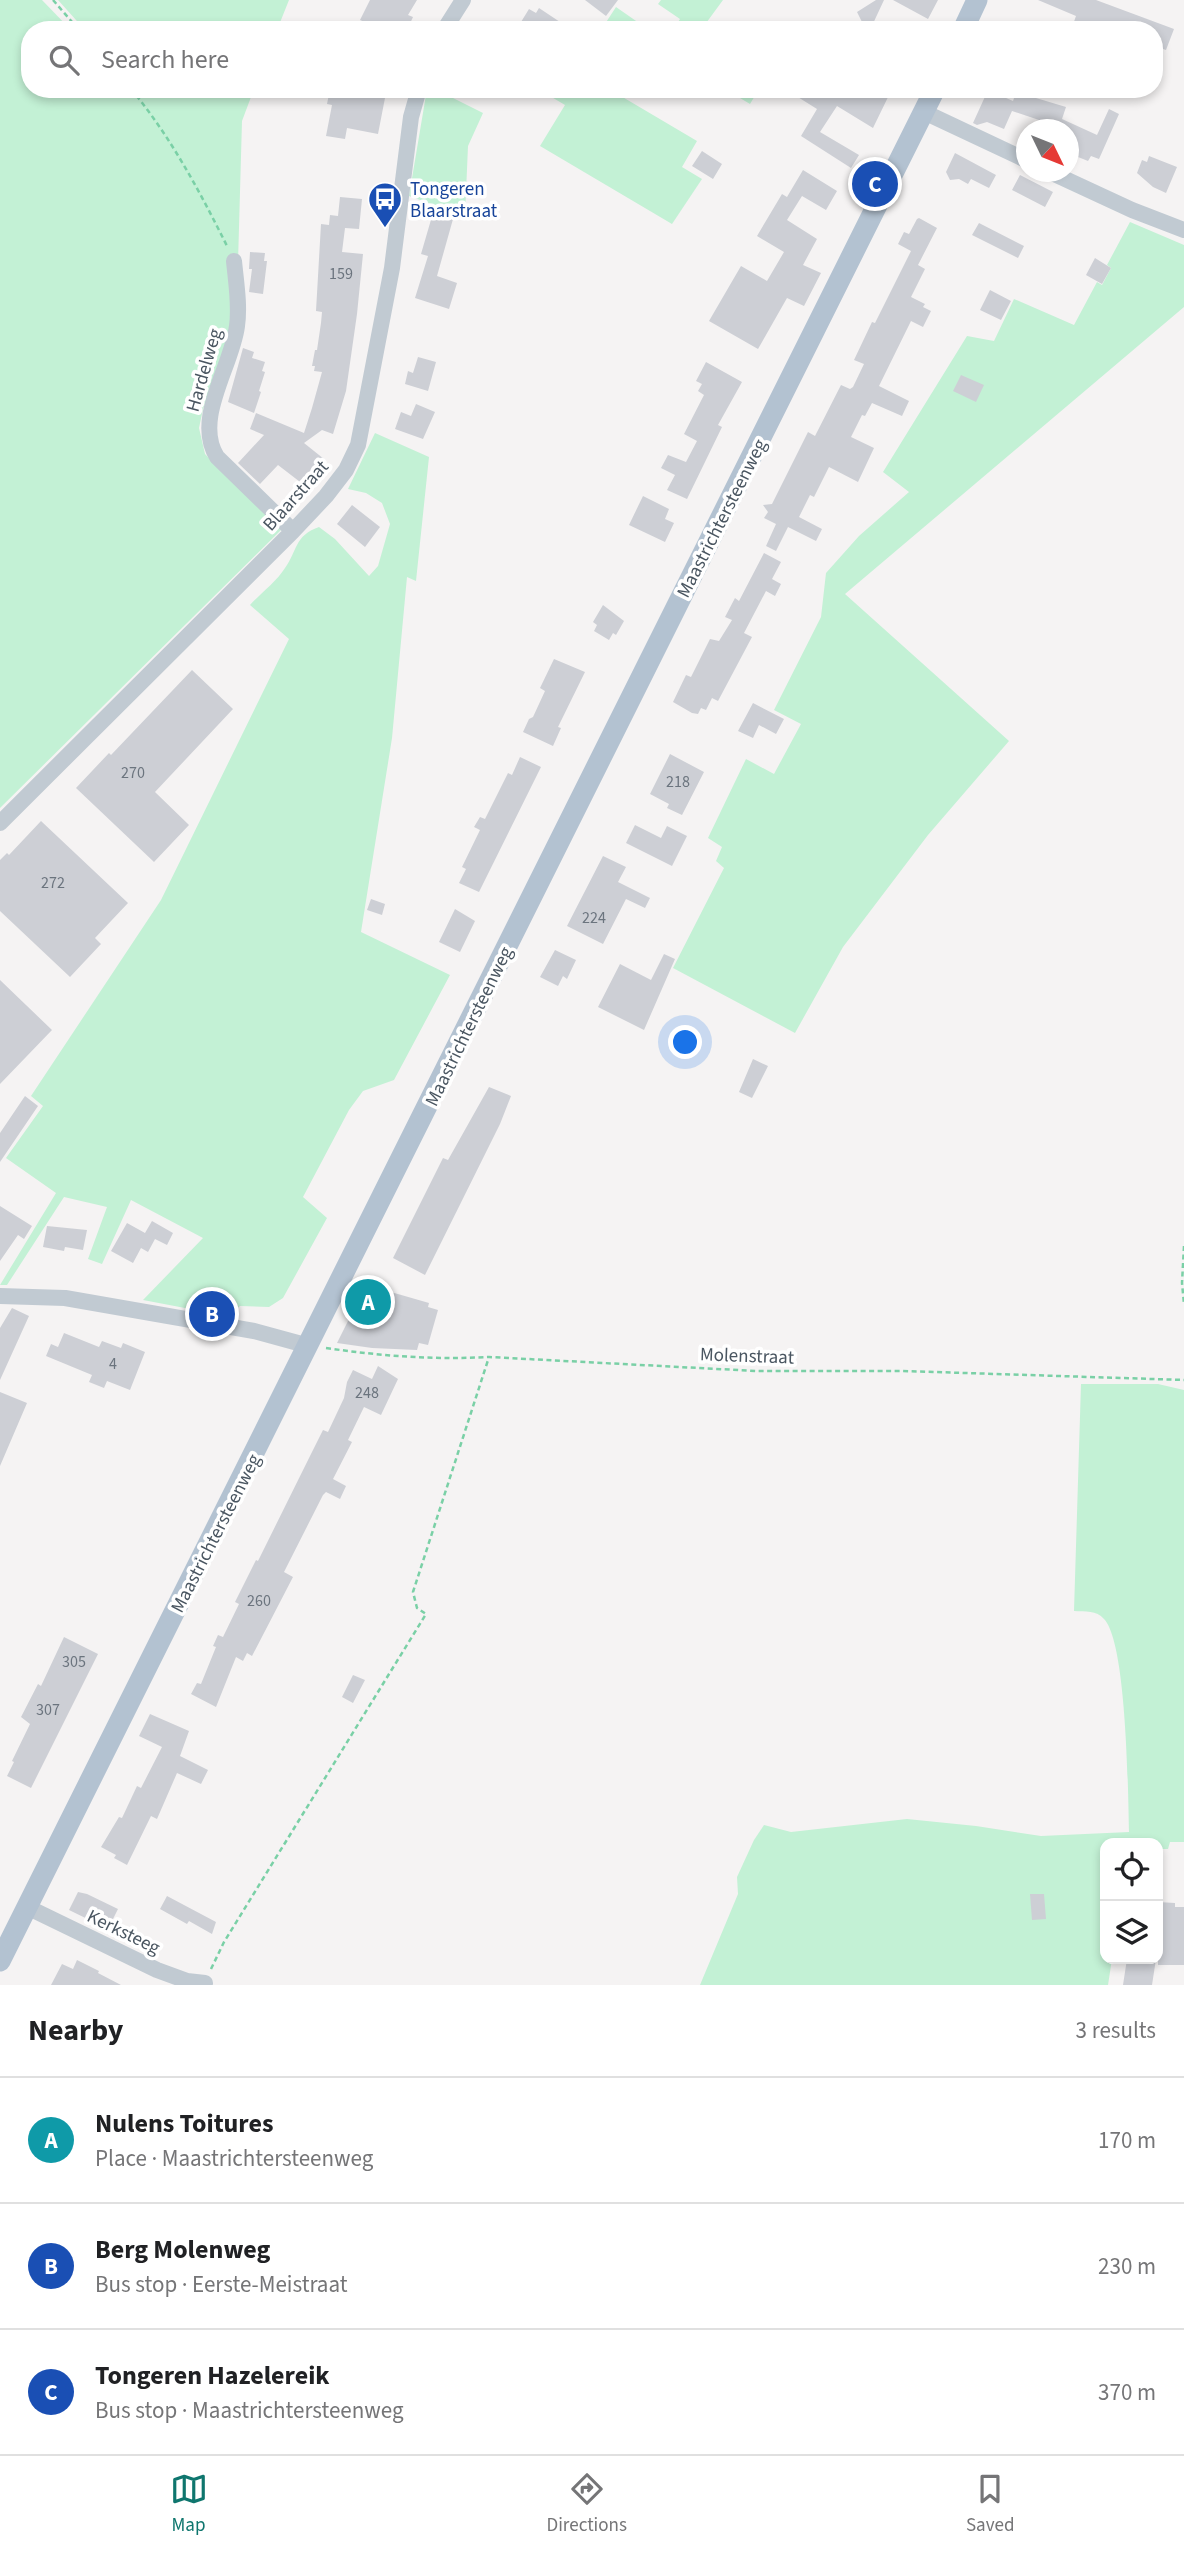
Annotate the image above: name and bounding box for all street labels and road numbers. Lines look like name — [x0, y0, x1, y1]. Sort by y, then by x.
street label: Hardelweg — [180, 325, 229, 415]
street label: Maastrichtersteenweg — [671, 434, 774, 603]
street label: Blaarstraat — [257, 454, 336, 537]
street label: Maastrichtersteenweg — [419, 942, 520, 1111]
street label: Molenstraat — [699, 1341, 795, 1372]
street label: Maastrichtersteenweg — [165, 1449, 268, 1618]
street label: Kerksteeg — [82, 1903, 165, 1962]

